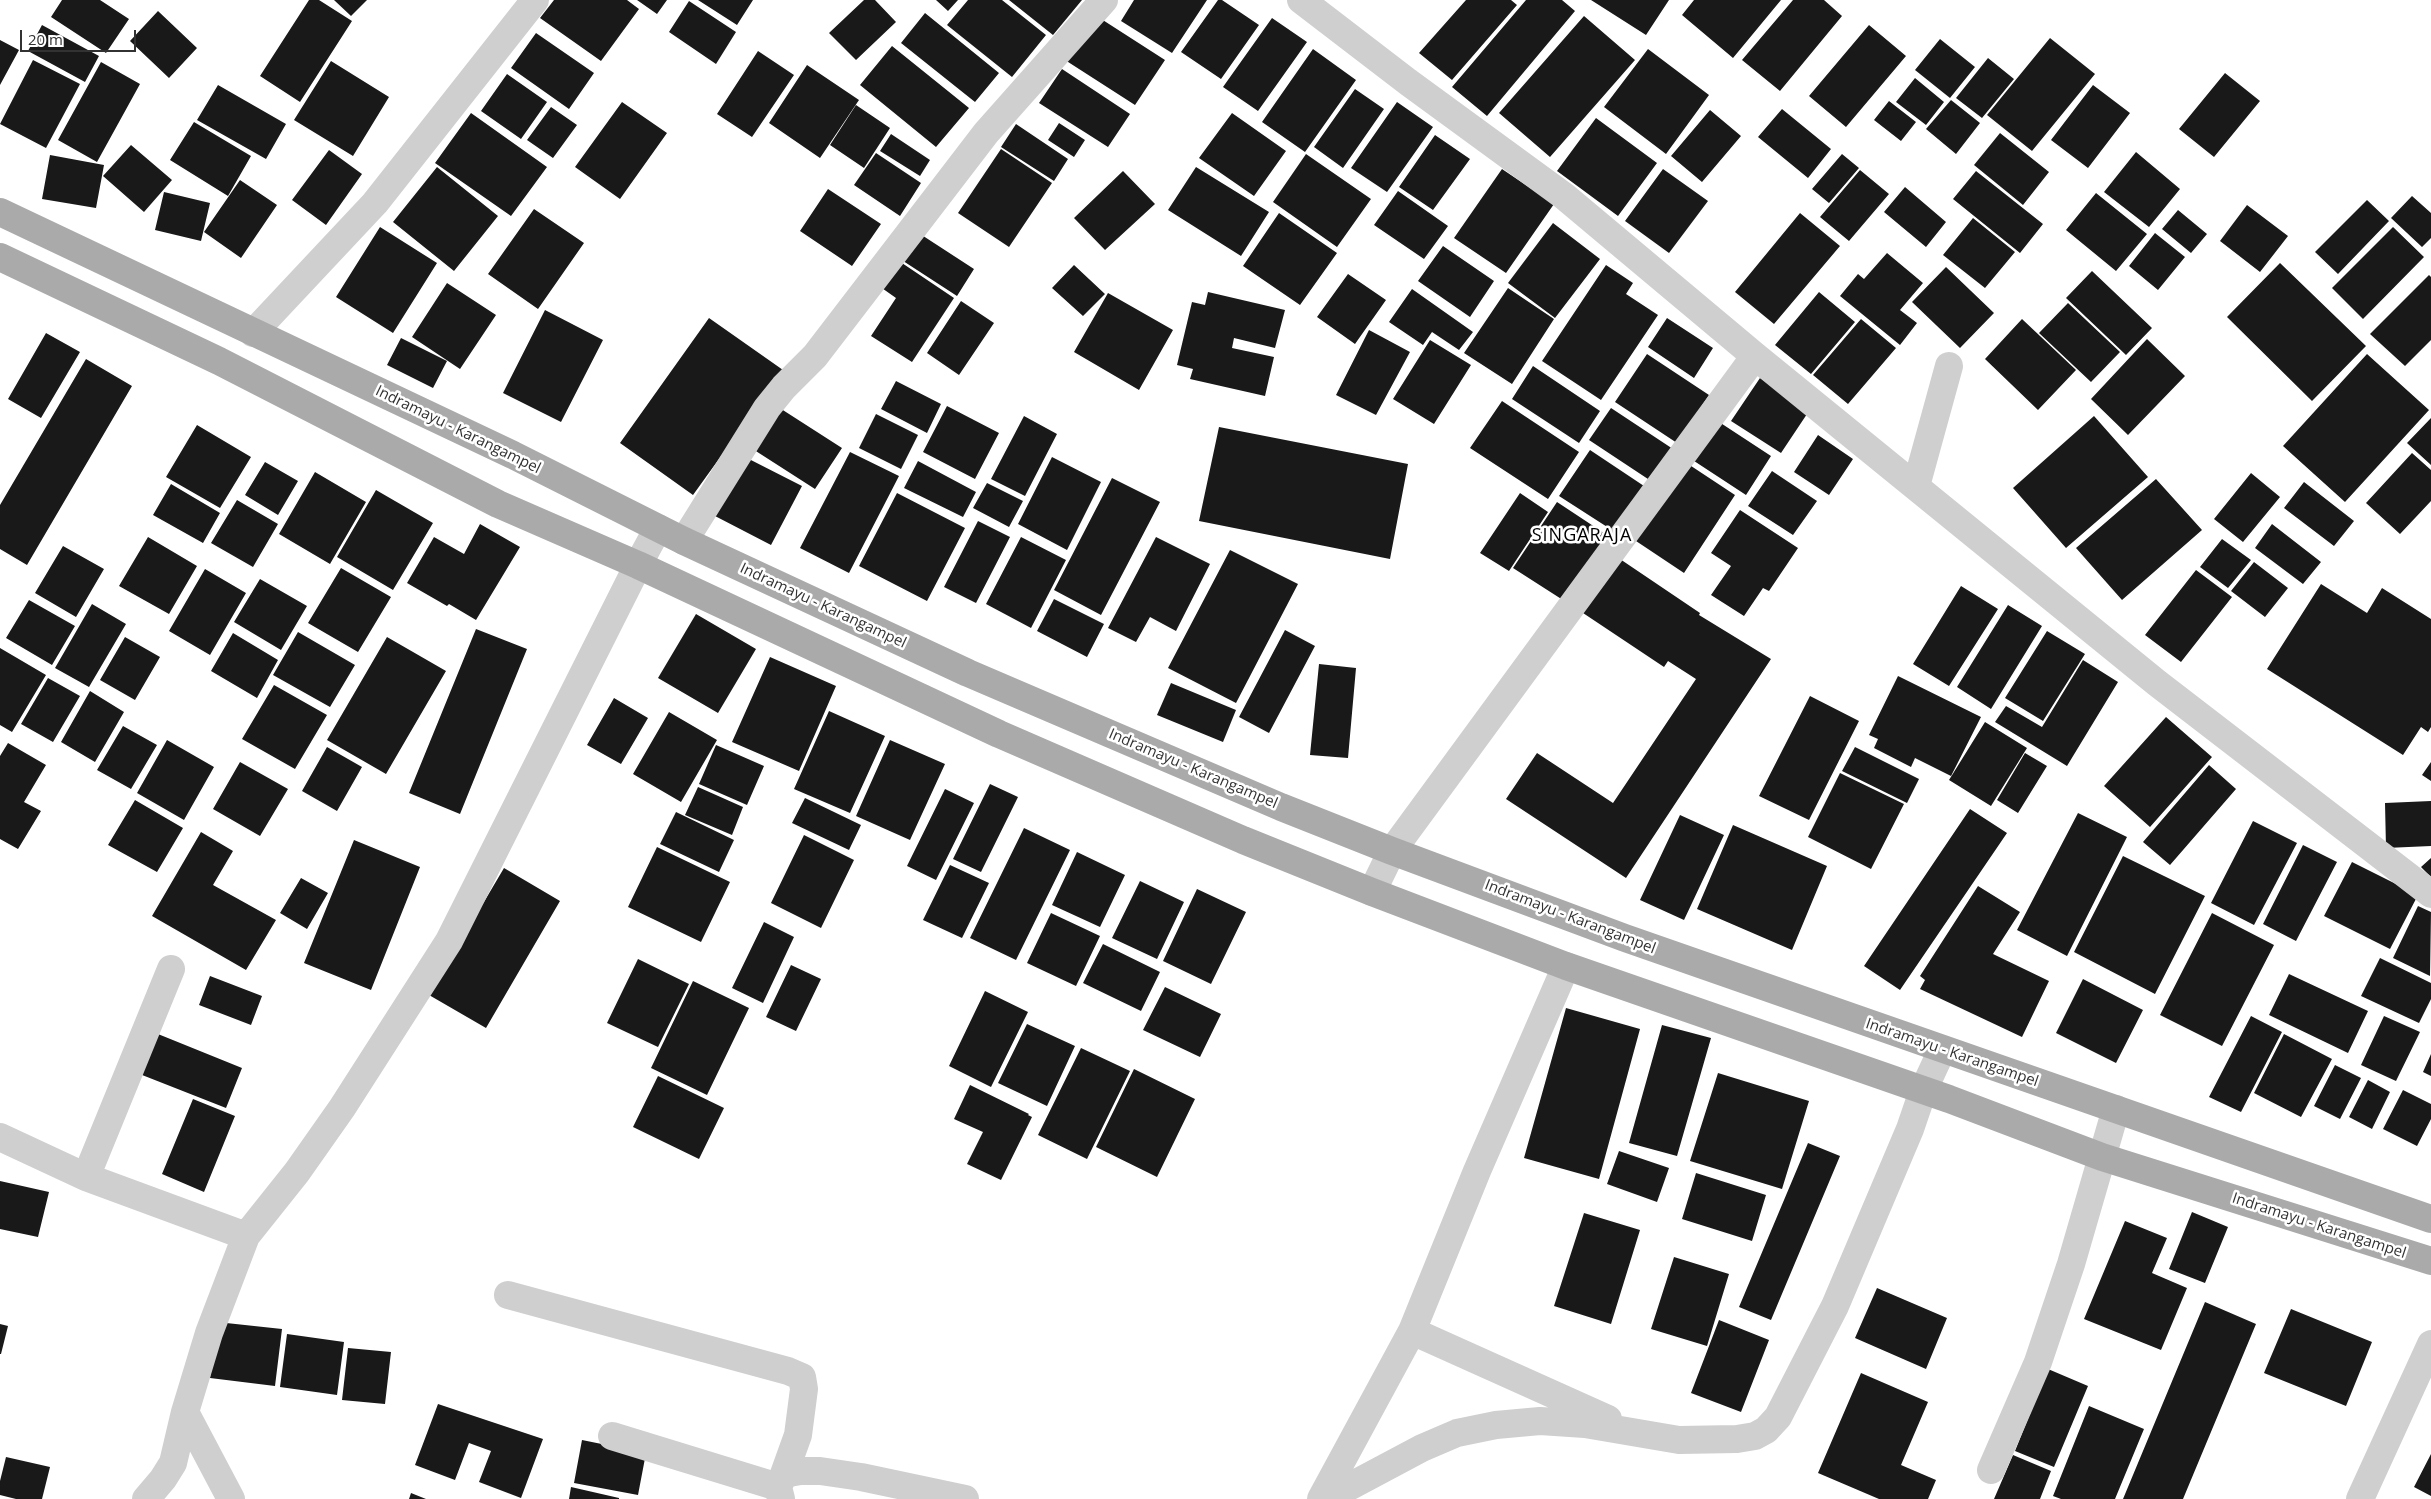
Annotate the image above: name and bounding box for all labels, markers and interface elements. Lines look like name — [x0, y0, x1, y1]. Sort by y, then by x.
scale bar — [22, 20, 139, 52]
text: 20 m — [28, 29, 63, 49]
street label: Indramayu - Karangampel — [372, 382, 544, 478]
district label: SINGARAJA — [1531, 525, 1633, 547]
street label: Indramayu - Karangampel — [737, 559, 909, 653]
street label: Indramayu - Karangampel — [1106, 725, 1280, 813]
street label: Indramayu - Karangampel — [1482, 876, 1658, 958]
street label: Indramayu - Karangampel — [1863, 1015, 2041, 1091]
street label: Indramayu - Karangampel — [2230, 1189, 2408, 1263]

